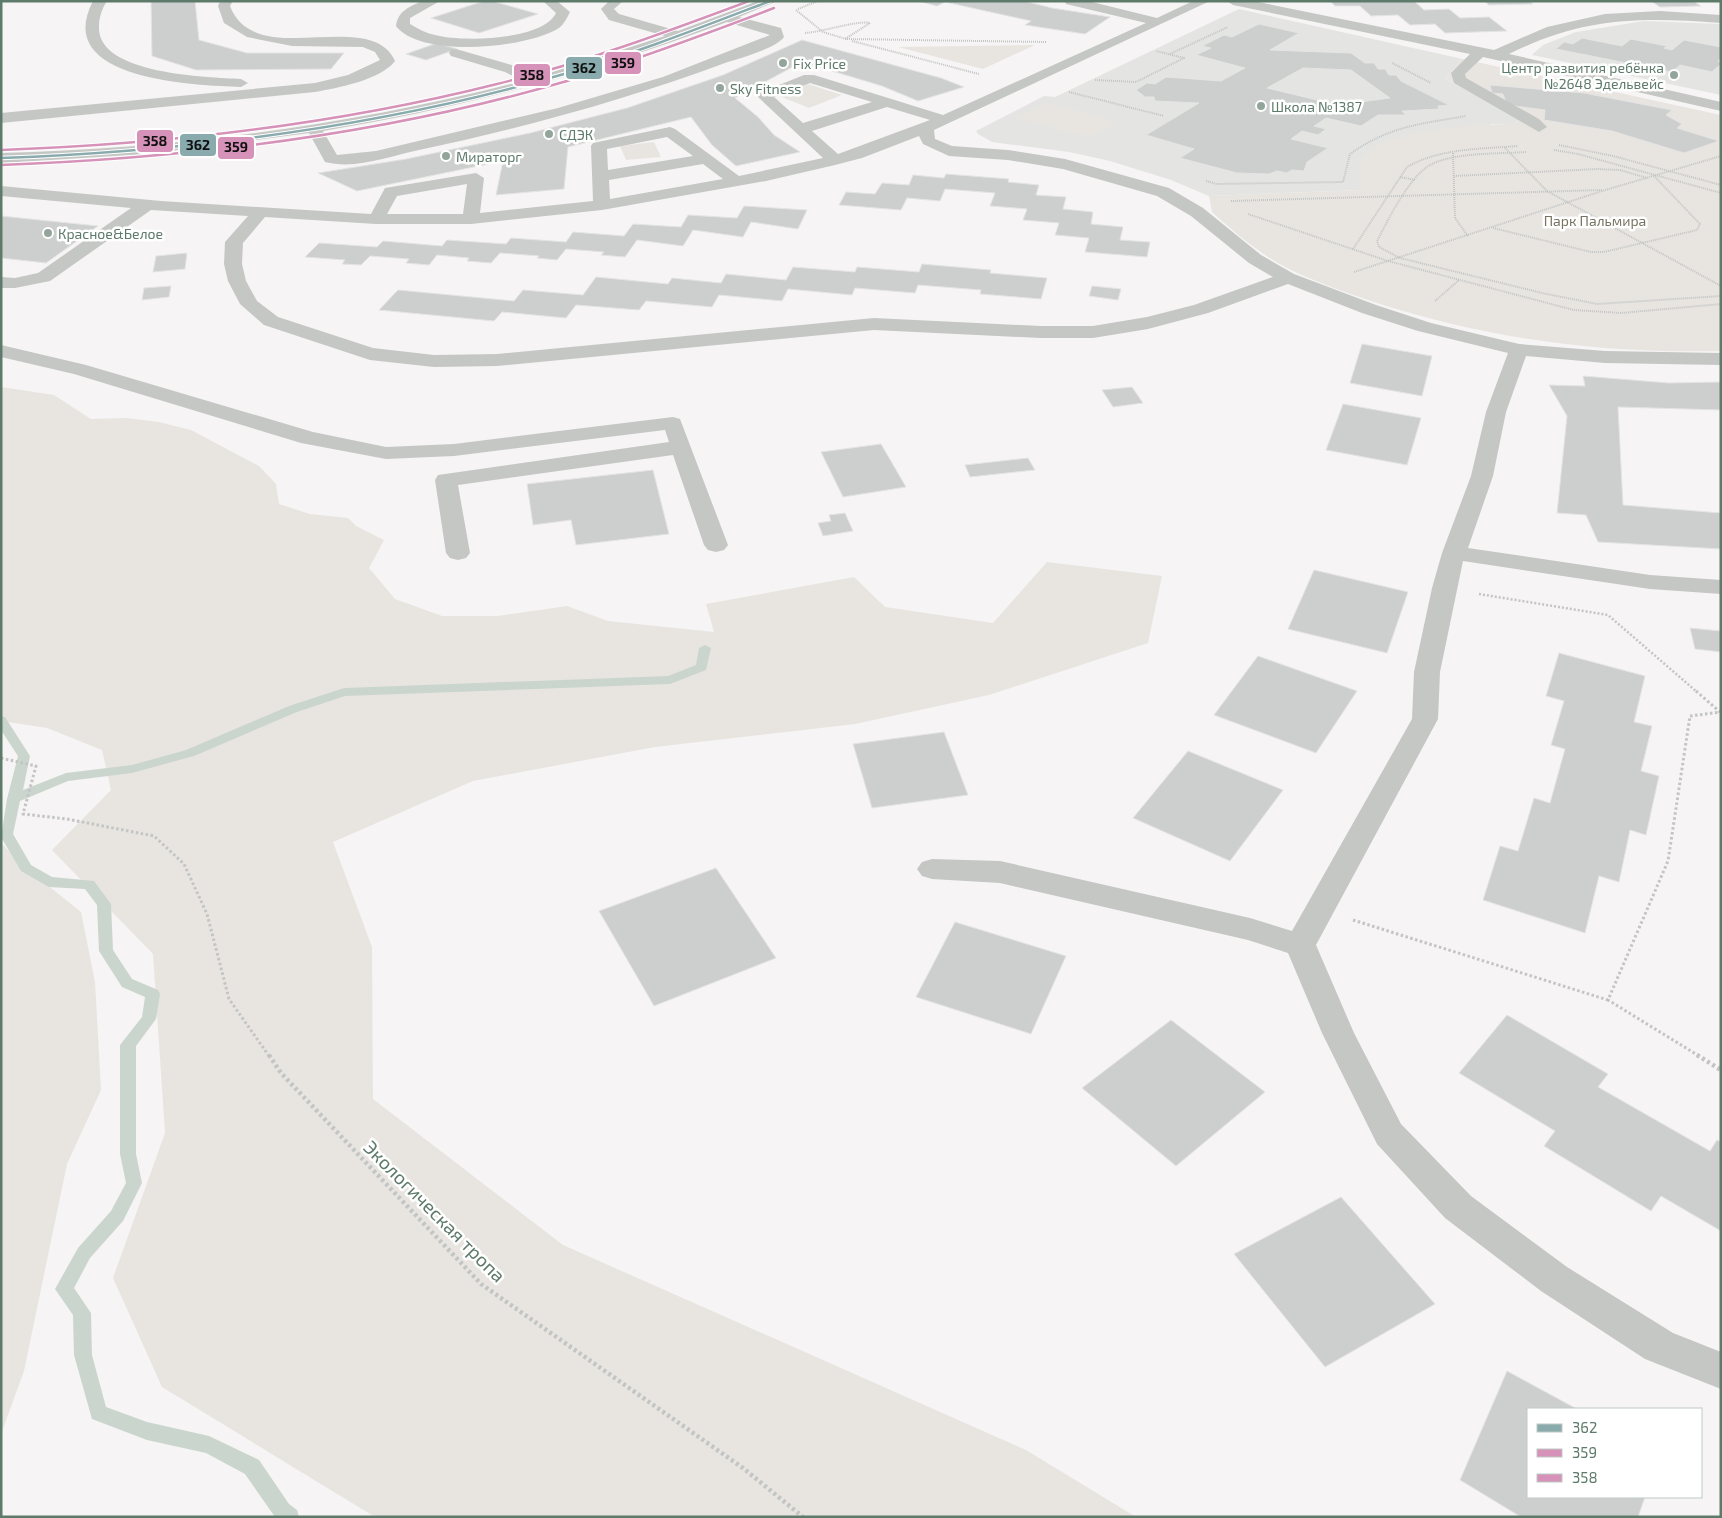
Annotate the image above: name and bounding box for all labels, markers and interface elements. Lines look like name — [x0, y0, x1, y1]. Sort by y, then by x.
line badge: 359 — [604, 51, 642, 75]
text: 359 — [611, 54, 635, 71]
place label: Fix Price — [793, 55, 846, 72]
line badge: 362 — [565, 56, 603, 80]
marker: Fix Price — [777, 57, 789, 69]
text: 362 — [572, 59, 596, 76]
place label: Центр развития ребёнка №2648 Эдельвейс — [1501, 59, 1664, 92]
line badge: 358 — [513, 63, 551, 87]
text: 358 — [520, 66, 544, 83]
marker: Центр развития ребёнка №2648 Эдельвейс — [1668, 69, 1680, 81]
place label: Sky Fitness — [730, 80, 801, 97]
marker: Sky Fitness — [714, 82, 726, 94]
place label: Школа №1387 — [1271, 98, 1362, 115]
marker: Школа №1387 — [1255, 100, 1267, 112]
place label: СДЭК — [559, 126, 593, 143]
marker: СДЭК — [543, 128, 555, 140]
line badge: 358 — [136, 129, 174, 153]
text: 358 — [143, 132, 167, 149]
line badge: 362 — [179, 133, 217, 157]
text: 362 — [186, 136, 210, 153]
line badge: 359 — [217, 136, 255, 160]
text: 359 — [224, 138, 248, 155]
place label: Мираторг — [456, 148, 522, 165]
marker: Мираторг — [440, 150, 452, 162]
park label: Парк Пальмира — [1544, 212, 1646, 229]
place label: Красное&Белое — [58, 225, 163, 242]
marker: Красное&Белое — [42, 227, 54, 239]
street label: Экологическая тропа — [359, 1135, 511, 1287]
legend — [1527, 1408, 1702, 1498]
text: 362 — [1572, 1418, 1597, 1436]
text: 359 — [1572, 1443, 1597, 1461]
text: 358 — [1572, 1468, 1598, 1486]

